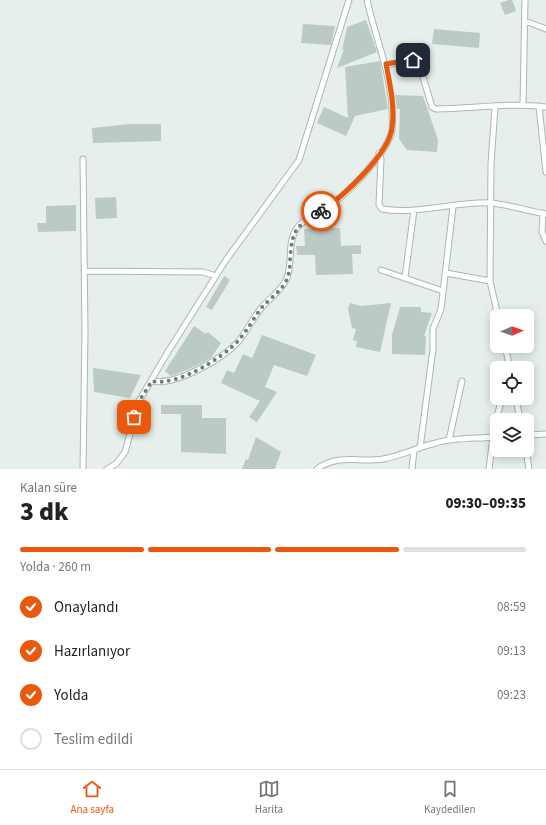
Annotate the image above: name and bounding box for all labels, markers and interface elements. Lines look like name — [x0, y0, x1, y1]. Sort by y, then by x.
pin — [396, 43, 430, 77]
icon: home — [402, 49, 424, 71]
courier — [301, 191, 341, 231]
icon: bike — [310, 200, 332, 222]
north arrow — [490, 309, 534, 353]
map controls — [490, 309, 534, 457]
button: locate — [490, 361, 534, 405]
pin — [117, 400, 151, 434]
icon: bag — [123, 406, 145, 428]
button: layers — [490, 413, 534, 457]
text: Kalan süre — [20, 479, 77, 497]
text: 3 dk — [20, 493, 69, 530]
text: 09:30–09:35 — [445, 493, 526, 514]
text: Yolda · 260 m — [20, 558, 91, 576]
icon: check — [20, 596, 42, 618]
text: Onaylandı — [54, 597, 118, 618]
text: 08:59 — [497, 598, 526, 616]
icon: check — [20, 640, 42, 662]
text: Hazırlanıyor — [54, 641, 130, 662]
text: 09:13 — [497, 642, 526, 660]
icon: check — [20, 684, 42, 706]
text: Yolda — [54, 685, 88, 706]
text: 09:23 — [497, 686, 526, 704]
text: Teslim edildi — [54, 729, 133, 750]
tab: Ana sayfa — [70, 778, 114, 817]
tab: Harita — [255, 778, 283, 817]
tab: Kaydedilen — [424, 778, 476, 817]

